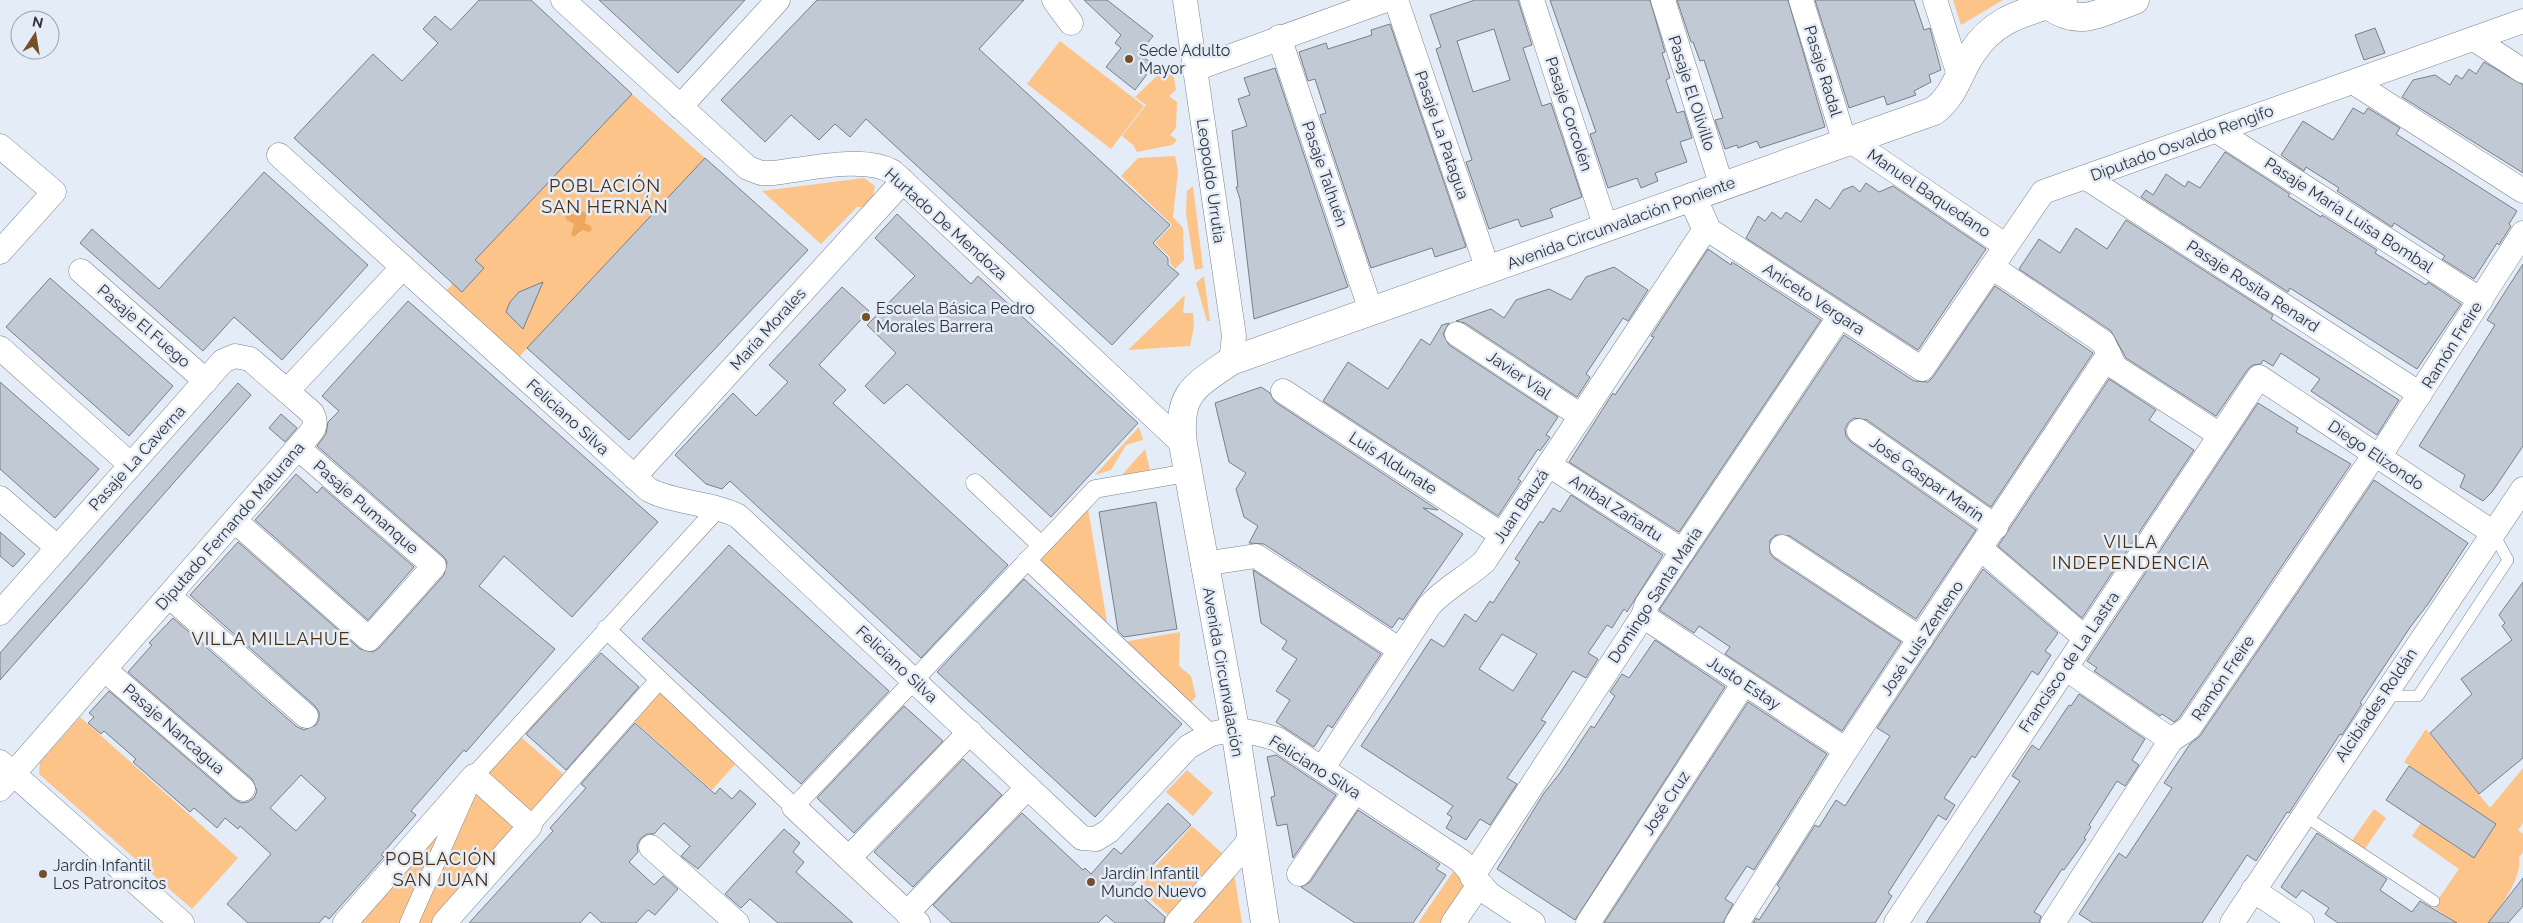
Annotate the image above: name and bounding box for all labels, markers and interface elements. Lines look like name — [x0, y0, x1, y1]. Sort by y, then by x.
north arrow — [10, 10, 60, 60]
text: N — [31, 13, 45, 31]
street label: Pasaje Radal — [1800, 23, 1846, 119]
street label: Pasaje El Olivillo — [1664, 33, 1720, 153]
place label: Sede Adulto Mayor — [1139, 41, 1230, 78]
marker: Sede Adulto Mayor — [1123, 53, 1135, 65]
street label: Pasaje Corcolén — [1542, 54, 1596, 174]
street label: Pasaje La Patagua — [1411, 68, 1473, 202]
street label: Diputado Osvaldo Rengifo — [2088, 101, 2276, 185]
street label: Leopoldo Urrutia — [1193, 117, 1229, 245]
street label: Pasaje Talhuén — [1298, 119, 1352, 229]
street label: Manuel Baquedano — [1864, 145, 1994, 241]
street label: Pasaje María Luisa Bombal — [2261, 153, 2437, 277]
street label: Hurtado De Mendoza — [881, 164, 1011, 284]
street label: Avenida Circunvalación Poniente — [1504, 173, 1738, 273]
district label: POBLACIÓN SAN HERNÁN — [541, 174, 669, 217]
street label: Pasaje Rosita Renard — [2183, 236, 2323, 336]
street label: Aniceto Vergara — [1760, 259, 1868, 339]
street label: Pasaje El Fuego — [94, 280, 194, 372]
street label: María Morales — [726, 284, 810, 374]
street label: Ramón Freire — [2418, 298, 2486, 392]
place label: Escuela Básica Pedro Morales Barrera — [876, 299, 1034, 336]
marker: Escuela Básica Pedro Morales Barrera — [860, 311, 872, 323]
street label: Javier Vial — [1483, 347, 1555, 404]
street label: Feliciano Silva — [523, 375, 613, 459]
street label: Pasaje La Caverna — [85, 401, 189, 515]
street label: Diego Elizondo — [2325, 416, 2427, 494]
street label: Luis Aldunate — [1346, 428, 1440, 498]
street label: José Gaspar Marín — [1866, 432, 1988, 526]
street label: Diputado Fernando Maturana — [152, 438, 308, 614]
street label: Pasaje Pumanque — [310, 456, 422, 558]
street label: Juan Bauzá — [1489, 466, 1553, 546]
street label: Aníbal Zañartu — [1566, 471, 1666, 545]
street label: Domingo Santa María — [1604, 523, 1706, 667]
district label: VILLA INDEPENDENCIA — [2052, 531, 2210, 573]
street label: José Luis Zenteno — [1877, 577, 1967, 699]
street label: Avenida Circunvalación — [1199, 586, 1247, 758]
street label: Francisco de La Lastra — [2015, 588, 2123, 736]
street label: Feliciano Silva — [852, 621, 942, 707]
district label: VILLA MILLAHUE — [191, 628, 351, 649]
street label: Ramón Freire — [2188, 632, 2258, 724]
street label: Alcibíades Roldán — [2331, 645, 2421, 765]
street label: Justo Estay — [1704, 652, 1785, 714]
street label: Pasaje Nancagua — [119, 680, 229, 778]
street label: Feliciano Silva — [1266, 731, 1364, 803]
street label: José Cruz — [1638, 767, 1694, 838]
district label: POBLACIÓN SAN JUAN — [385, 847, 497, 890]
place label: Jardín Infantil Los Patroncitos — [53, 856, 167, 893]
place label: Jardín Infantil Mundo Nuevo — [1101, 864, 1206, 901]
marker: Jardín Infantil Los Patroncitos — [37, 868, 49, 880]
marker: Jardín Infantil Mundo Nuevo — [1085, 876, 1097, 888]

